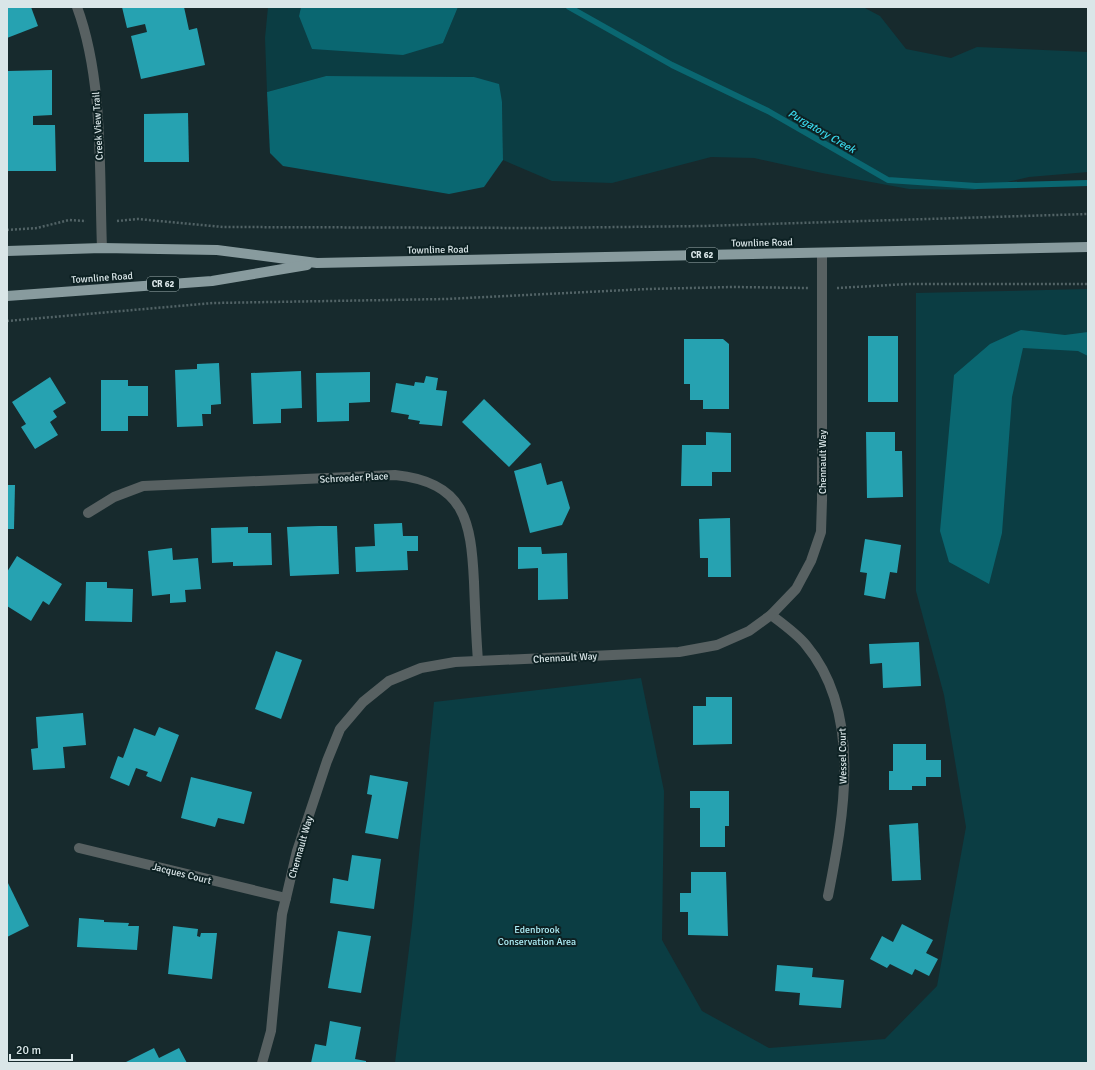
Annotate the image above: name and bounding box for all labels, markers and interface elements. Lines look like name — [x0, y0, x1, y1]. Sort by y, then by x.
street label: Creek View Trail — [90, 91, 106, 160]
water label: Purgatory Creek — [786, 107, 859, 157]
street label: Townline Road — [731, 236, 793, 250]
street label: Townline Road — [407, 243, 469, 257]
road number: CR 62 — [686, 248, 718, 262]
street label: Townline Road — [71, 270, 133, 286]
road number: CR 62 — [147, 277, 179, 291]
street label: Chennault Way — [817, 430, 829, 494]
street label: Schroeder Place — [319, 470, 389, 486]
street label: Chennault Way — [533, 650, 598, 666]
street label: Wessel Court — [837, 727, 849, 784]
street label: Chennault Way — [286, 814, 316, 880]
street label: Jacques Court — [151, 861, 213, 887]
park label: Edenbrook Conservation Area — [498, 924, 576, 948]
scale bar — [10, 1036, 72, 1062]
text: 20 m — [16, 1043, 41, 1058]

